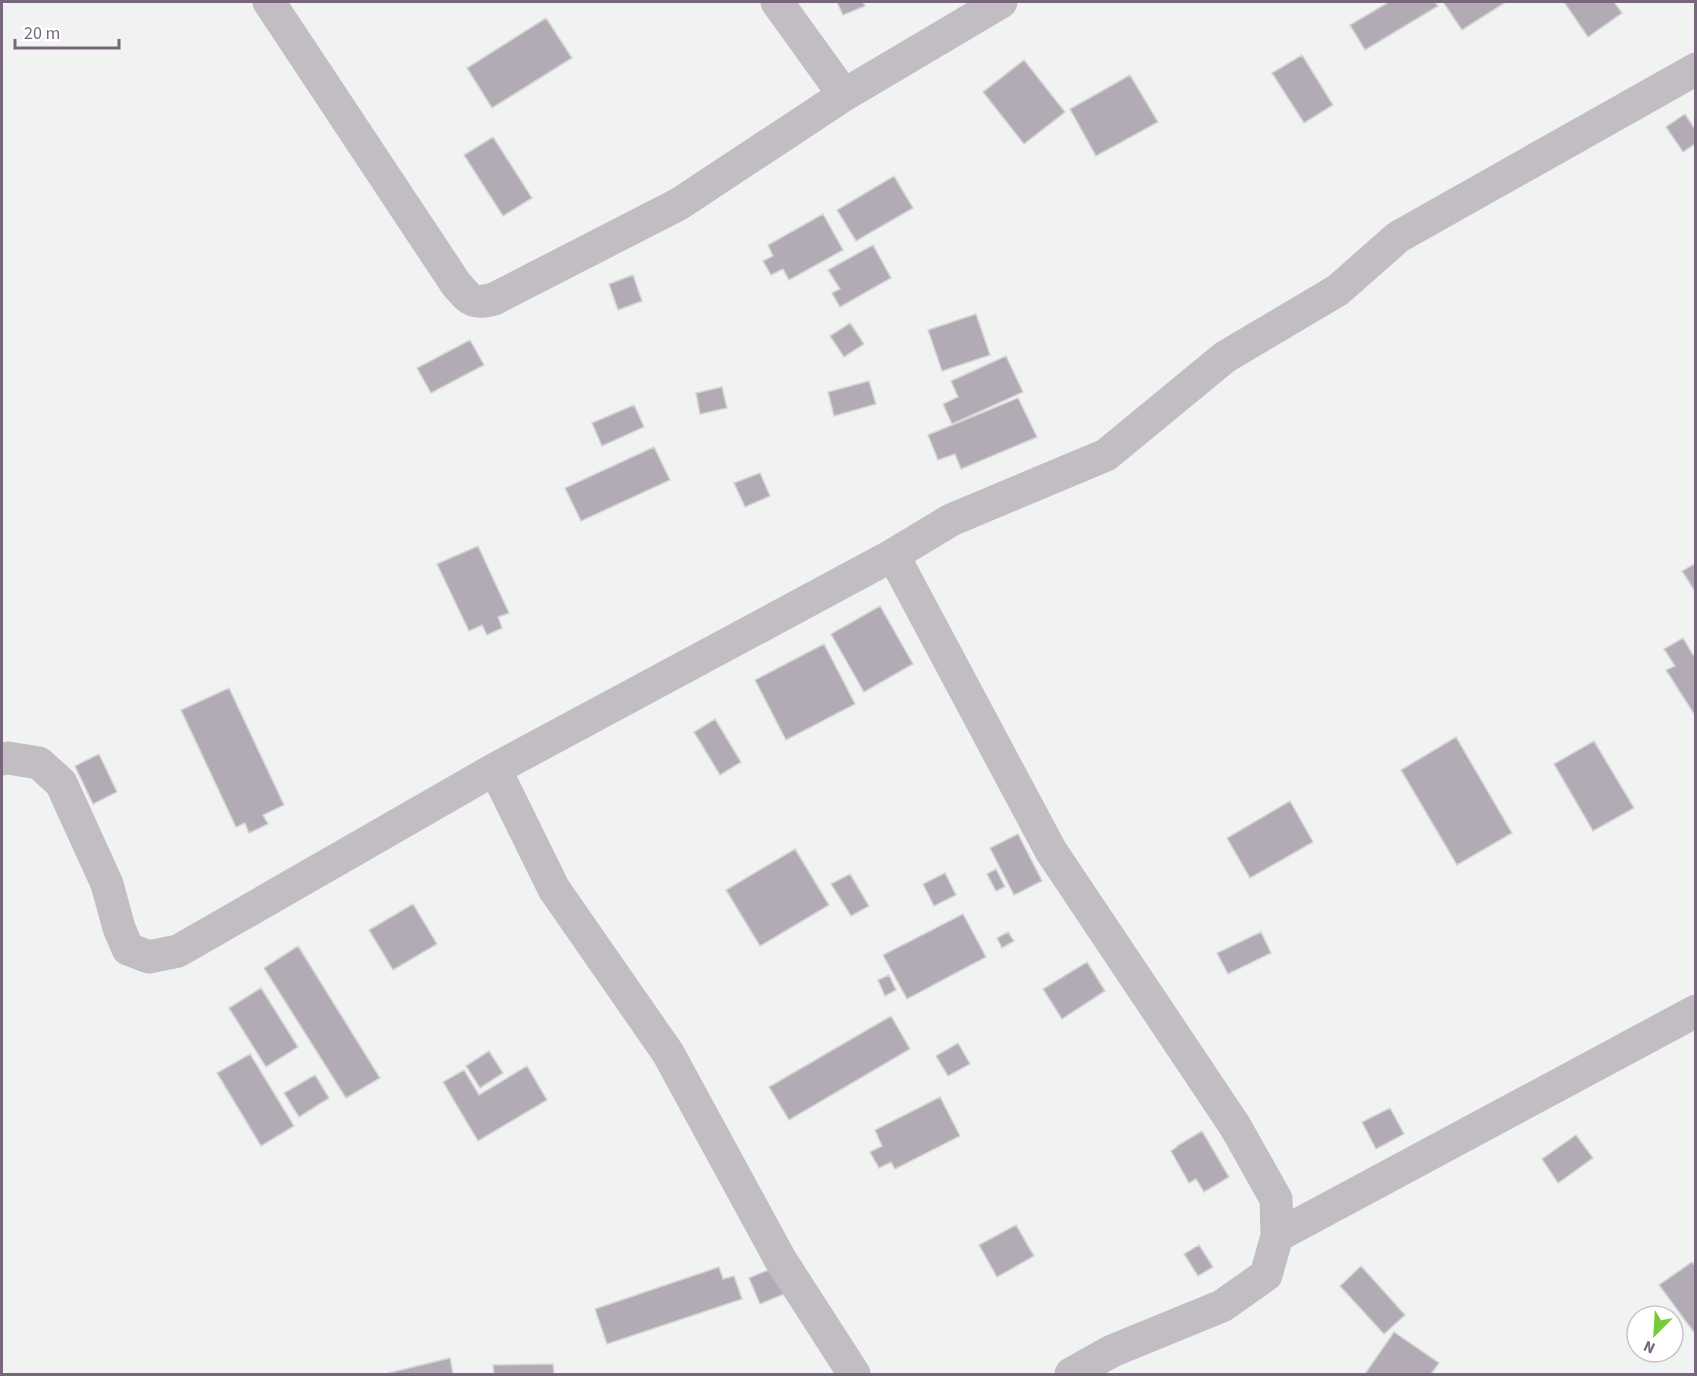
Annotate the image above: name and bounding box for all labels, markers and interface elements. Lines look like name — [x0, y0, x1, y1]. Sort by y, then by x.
scale bar — [15, 12, 118, 50]
text: 20 m — [24, 21, 60, 46]
north arrow — [1625, 1304, 1685, 1364]
text: N — [1640, 1335, 1659, 1359]

